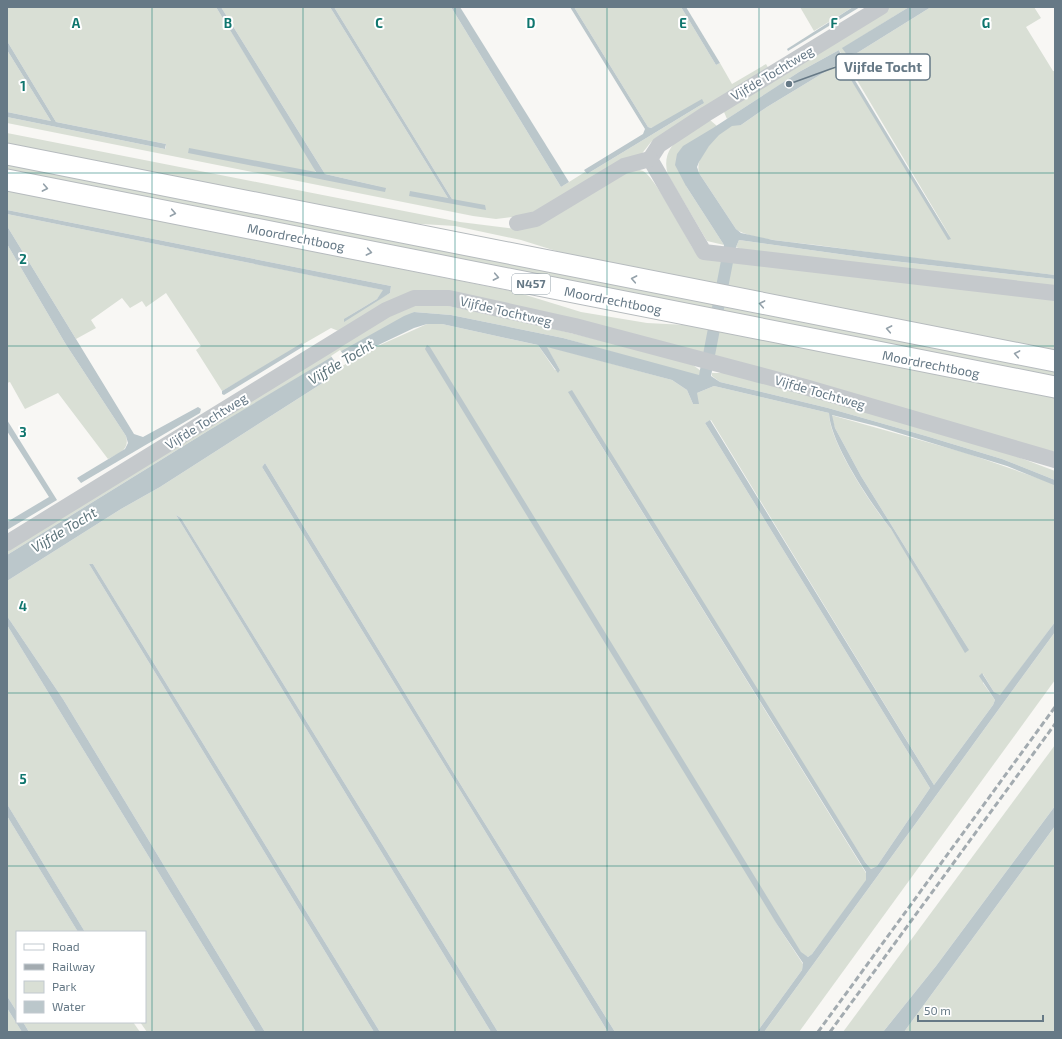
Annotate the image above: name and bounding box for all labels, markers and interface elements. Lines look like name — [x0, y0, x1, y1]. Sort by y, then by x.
text: A — [72, 15, 81, 31]
text: B — [224, 15, 232, 31]
text: C — [375, 15, 383, 31]
text: D — [527, 15, 536, 31]
text: E — [679, 15, 687, 31]
text: F — [830, 15, 838, 31]
text: G — [982, 15, 990, 31]
street label: Vijfde Tochtweg — [728, 42, 816, 104]
callout: Vijfde Tocht — [836, 54, 930, 80]
text: Vijfde Tocht — [844, 58, 922, 75]
text: 1 — [20, 78, 26, 94]
one-way arrow — [42, 183, 48, 191]
one-way arrow — [170, 208, 176, 217]
street label: Moordrechtboog — [246, 220, 346, 254]
one-way arrow — [366, 247, 372, 256]
text: 2 — [19, 251, 27, 267]
one-way arrow — [493, 273, 500, 281]
road number: N457 — [512, 274, 550, 294]
one-way arrow — [631, 275, 637, 284]
street label: Moordrechtboog — [563, 283, 663, 317]
street label: Vijfde Tochtweg — [459, 293, 553, 329]
one-way arrow — [758, 300, 765, 309]
one-way arrow — [886, 326, 892, 334]
water label: Vijfde Tocht — [305, 335, 377, 388]
street label: Moordrechtboog — [881, 347, 981, 381]
one-way arrow — [1013, 351, 1020, 359]
street label: Vijfde Tochtweg — [773, 371, 867, 413]
street label: Vijfde Tochtweg — [162, 389, 250, 453]
text: 3 — [19, 424, 27, 440]
water label: Vijfde Tocht — [28, 503, 100, 556]
text: 4 — [19, 598, 27, 614]
text: 5 — [19, 771, 27, 787]
legend — [16, 931, 146, 1023]
text: Road — [52, 939, 80, 953]
text: Railway — [52, 959, 96, 973]
text: Park — [52, 979, 77, 993]
scale bar — [918, 997, 1043, 1023]
text: Water — [52, 999, 86, 1013]
text: 50 m — [924, 1003, 951, 1017]

